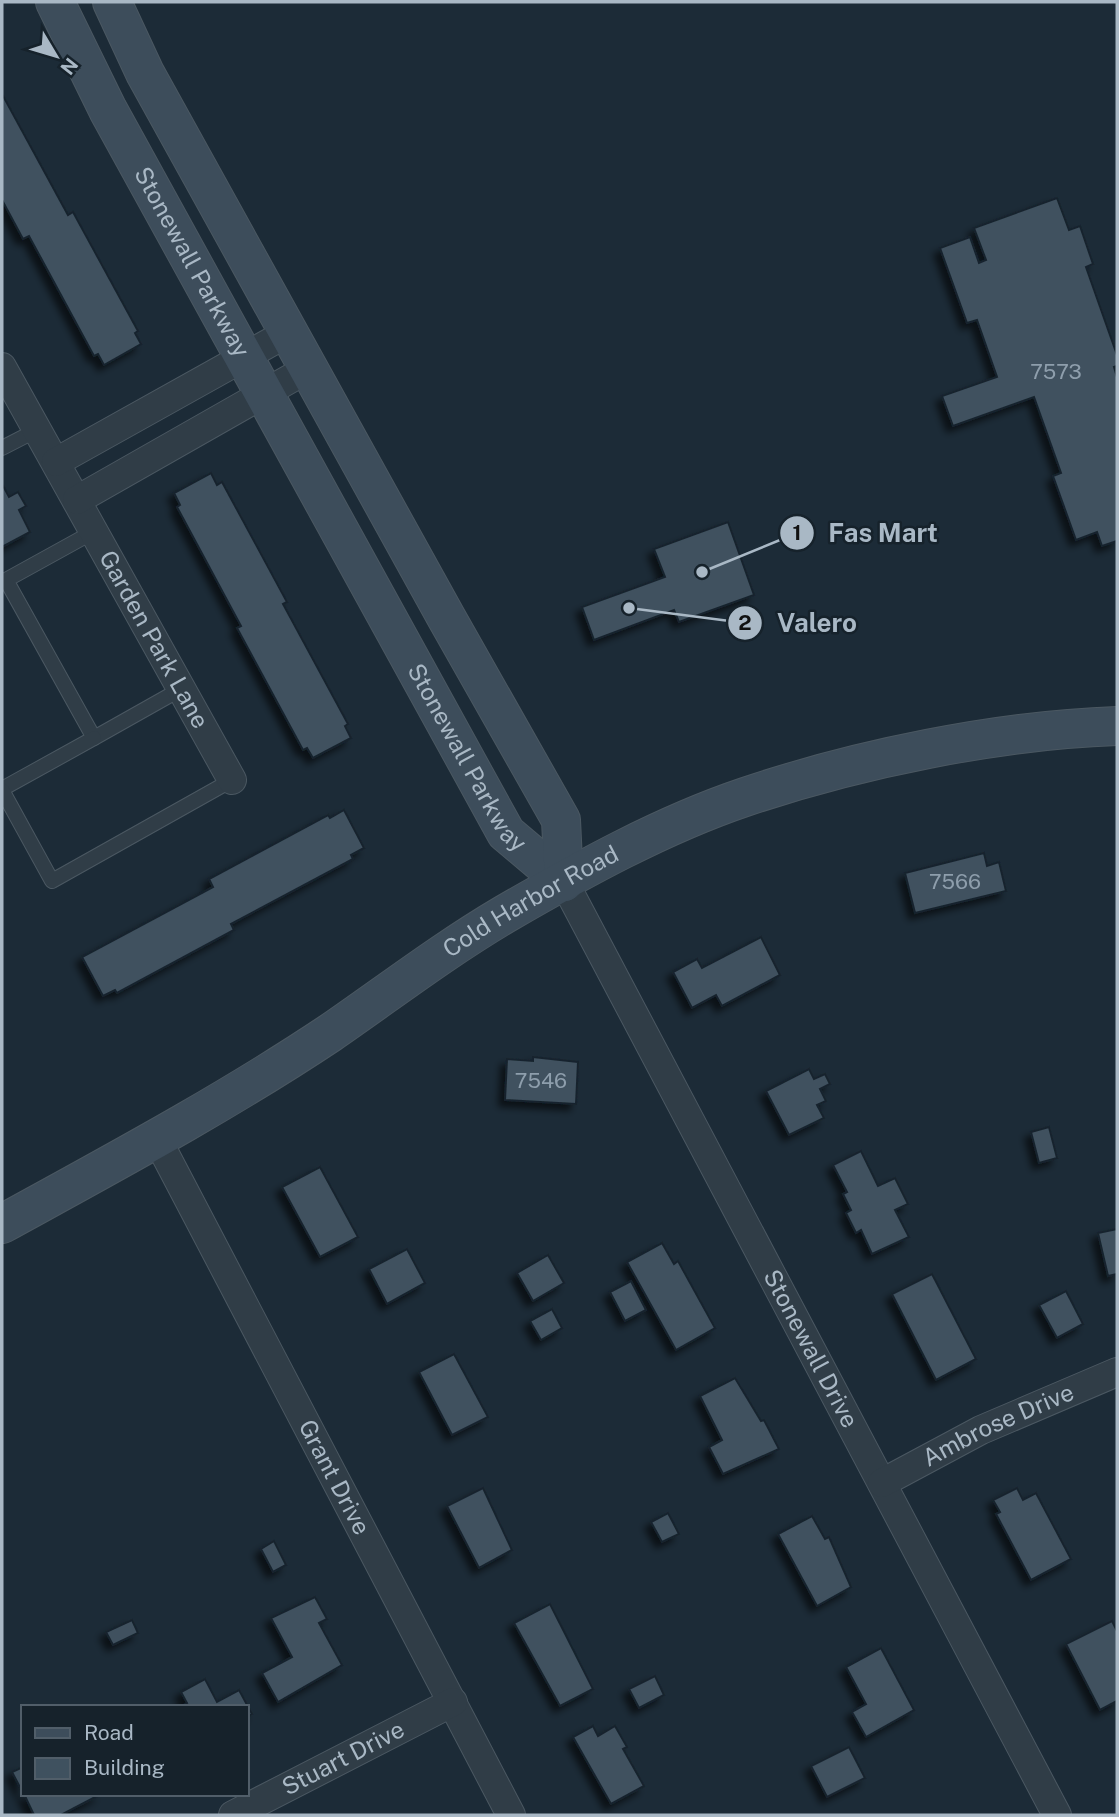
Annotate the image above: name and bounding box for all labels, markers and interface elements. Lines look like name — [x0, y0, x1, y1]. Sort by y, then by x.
north arrow — [21, 21, 91, 91]
text: N — [56, 54, 83, 79]
street label: Stonewall Parkway — [129, 162, 256, 362]
house number: 7573 — [1030, 359, 1082, 384]
callout: Fas Mart — [779, 509, 952, 556]
text: Fas Mart — [828, 517, 938, 548]
text: 1 — [793, 520, 802, 545]
street label: Garden Park Lane — [94, 545, 215, 733]
callout: Valero — [728, 599, 871, 646]
text: Valero — [777, 607, 857, 638]
text: 2 — [738, 610, 752, 635]
street label: Stonewall Parkway — [402, 658, 533, 857]
street label: Cold Harbor Road — [437, 839, 623, 963]
house number: 7566 — [929, 869, 981, 894]
house number: 7546 — [515, 1068, 567, 1093]
street label: Stonewall Drive — [758, 1265, 865, 1432]
street label: Ambrose Drive — [917, 1377, 1078, 1472]
street label: Grant Drive — [294, 1415, 377, 1539]
legend — [21, 1705, 248, 1796]
street label: Stuart Drive — [277, 1714, 409, 1800]
text: Road — [84, 1720, 134, 1745]
text: Building — [84, 1755, 165, 1780]

